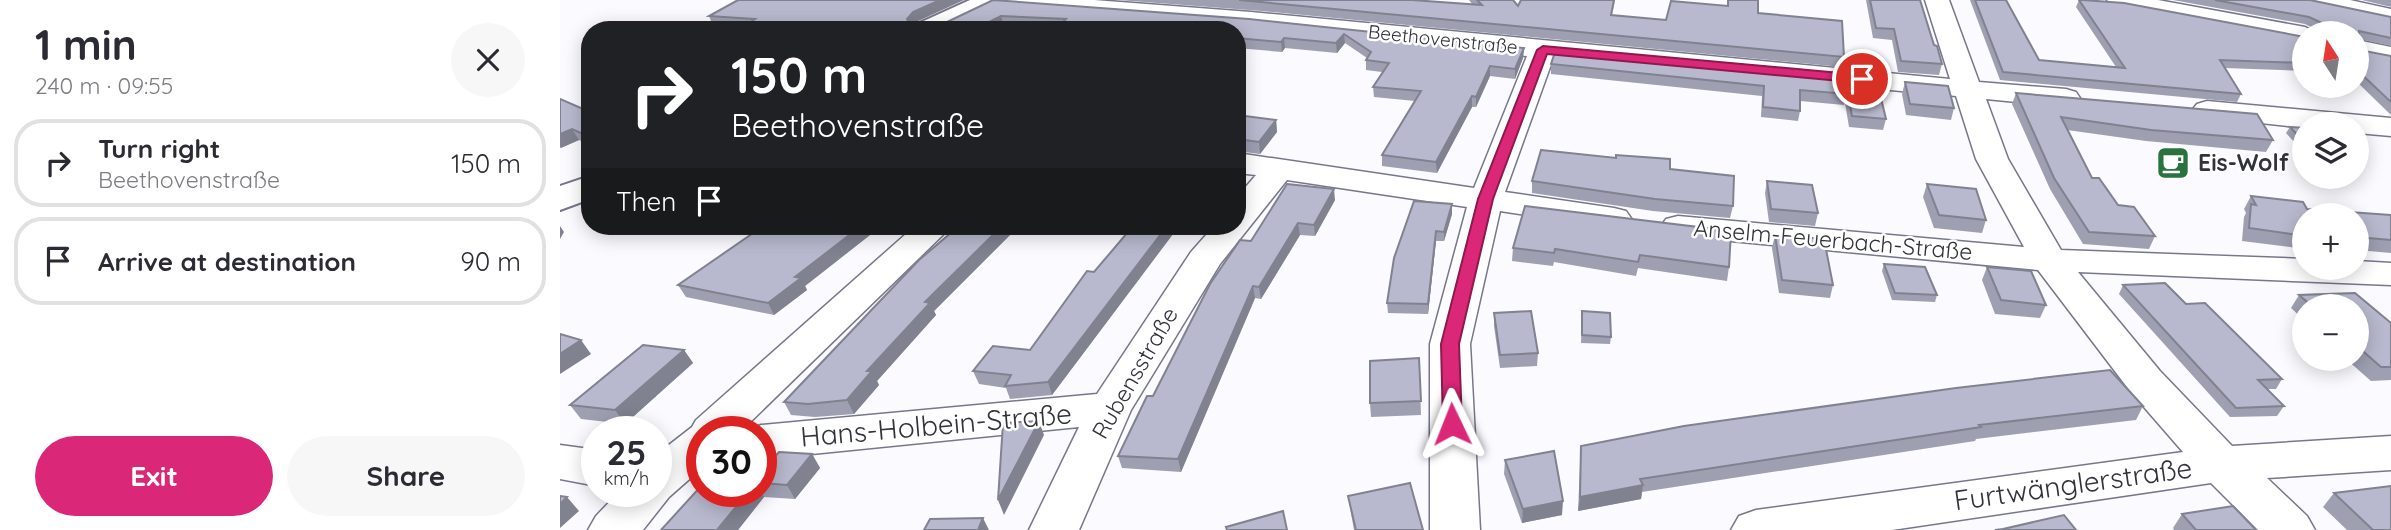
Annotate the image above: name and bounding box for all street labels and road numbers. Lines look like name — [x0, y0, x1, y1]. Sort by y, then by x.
street label: Beethovenstraße — [1367, 19, 1519, 59]
street label: Anselm-Feuerbach-Straße — [1692, 213, 1974, 266]
street label: Rubensstraße — [1085, 302, 1184, 444]
street label: Hans-Holbein-Straße — [799, 395, 1073, 454]
street label: Furtwänglerstraße — [1952, 449, 2194, 518]

